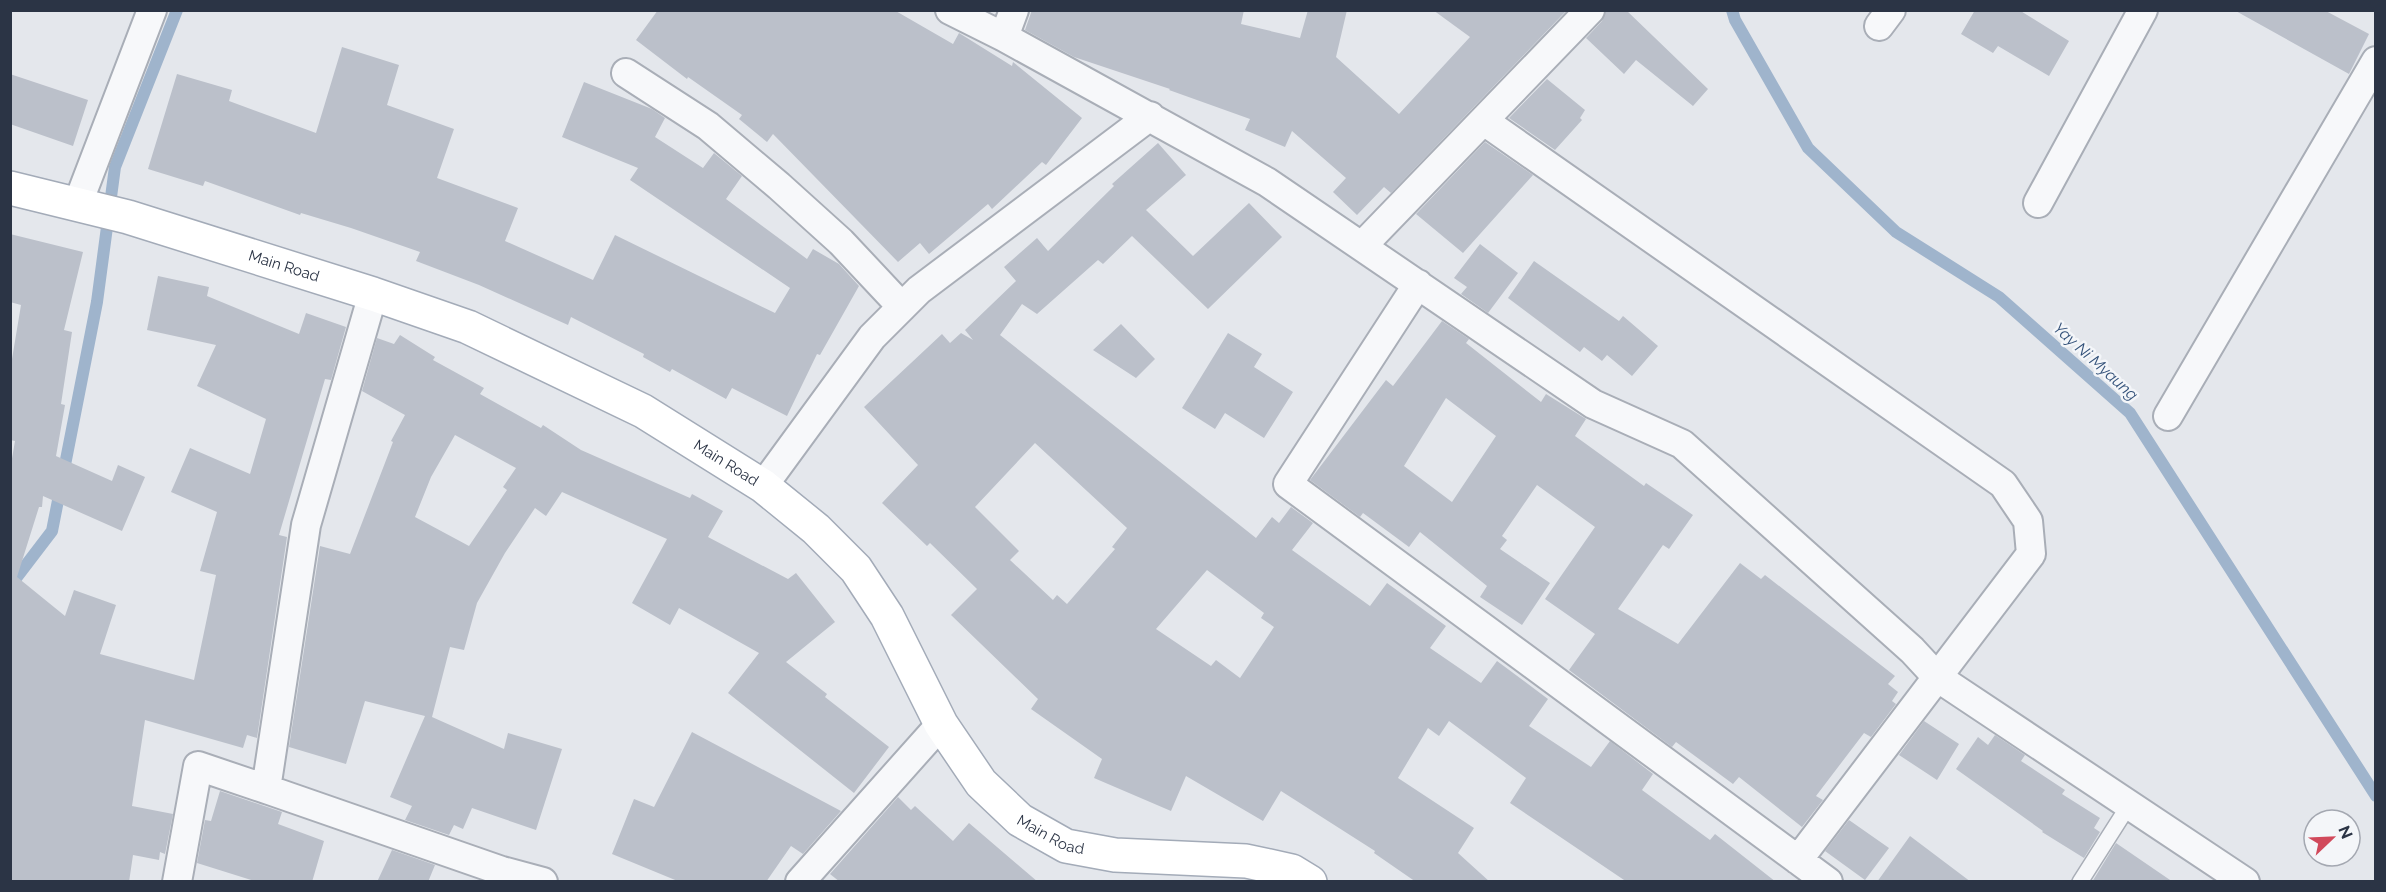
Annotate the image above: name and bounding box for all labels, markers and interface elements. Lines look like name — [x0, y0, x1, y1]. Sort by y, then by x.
street label: Main Road — [246, 246, 322, 286]
water label: Yay Ni Myaung — [2050, 319, 2142, 405]
street label: Main Road — [690, 436, 762, 490]
north arrow — [2302, 808, 2362, 868]
street label: Main Road — [1014, 811, 1086, 858]
text: N — [2334, 823, 2356, 842]

